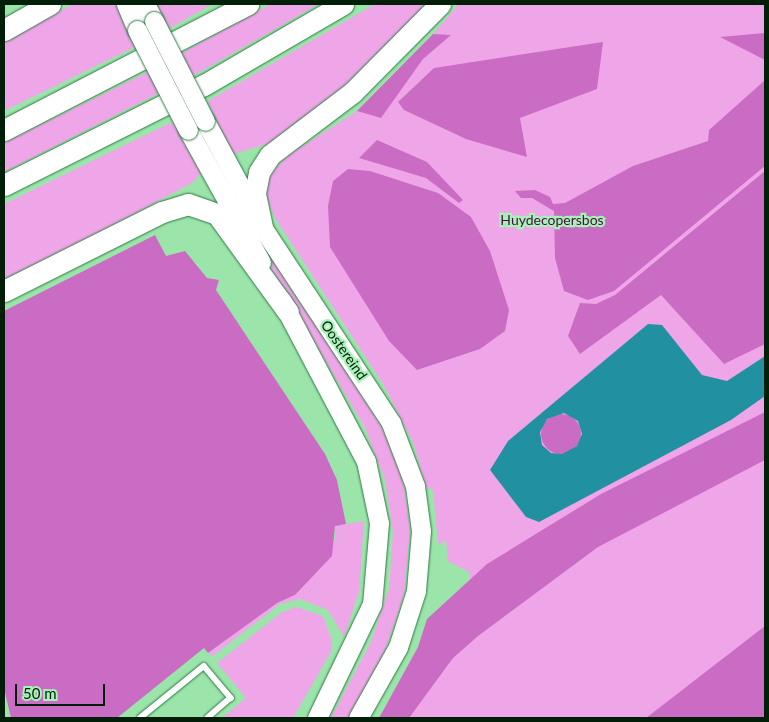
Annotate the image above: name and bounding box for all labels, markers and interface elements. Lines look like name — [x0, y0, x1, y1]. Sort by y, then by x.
park label: Huydecopersbos — [500, 212, 604, 228]
street label: Oostereind — [317, 317, 371, 383]
scale bar — [18, 674, 108, 706]
text: 50 m — [23, 684, 57, 702]

